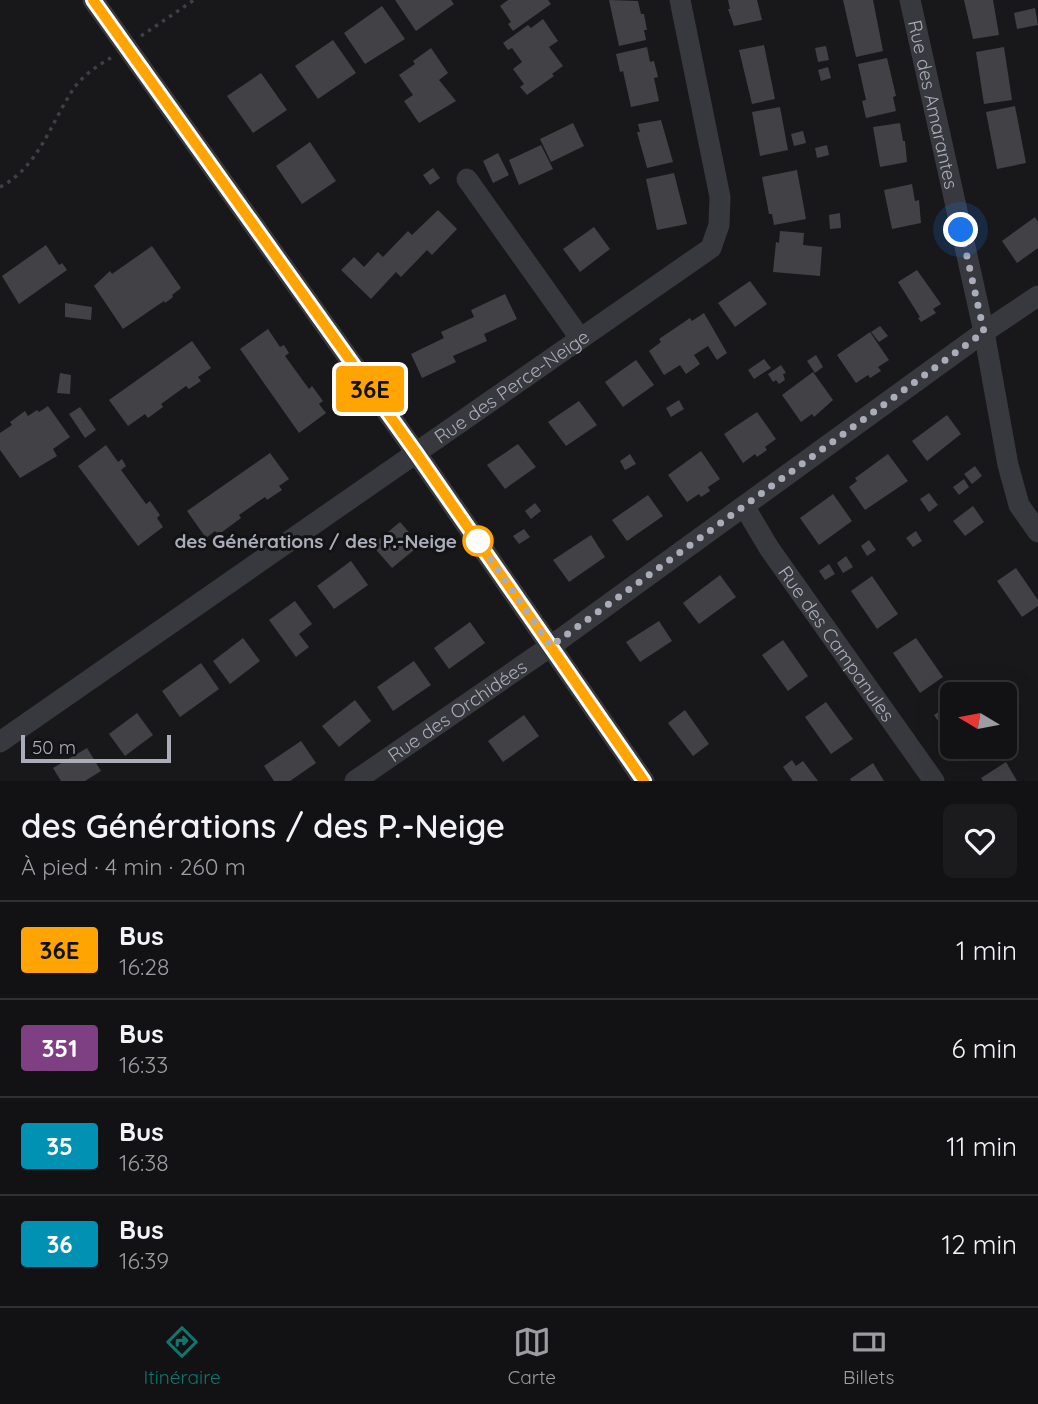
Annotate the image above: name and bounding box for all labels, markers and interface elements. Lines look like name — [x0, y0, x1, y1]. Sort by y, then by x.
street label: Rue des Amarantes — [903, 18, 964, 191]
your location — [943, 212, 978, 247]
street label: Rue des Perce-Neige — [429, 324, 594, 449]
line badge: 36E — [330, 366, 410, 412]
text: 36E — [350, 374, 390, 404]
marker: des Générations / des P.-Neige — [463, 526, 493, 556]
place label: des Générations / des P.-Neige — [174, 529, 457, 553]
street label: Rue des Campanules — [773, 561, 900, 726]
street label: Rue des Orchidées — [383, 654, 531, 767]
north arrow — [940, 682, 1017, 760]
map controls — [940, 682, 1017, 759]
scale bar — [21, 732, 172, 764]
text: 50 m — [32, 735, 76, 759]
button: heart — [943, 804, 1017, 878]
text: des Générations / des P.-Neige — [21, 805, 505, 846]
text: À pied · 4 min · 260 m — [21, 852, 246, 881]
text: Bus — [119, 919, 164, 952]
text: 1 min — [956, 934, 1017, 967]
text: 36E — [40, 935, 79, 965]
text: 16:28 — [119, 952, 169, 981]
text: Bus — [119, 1017, 164, 1050]
text: 6 min — [952, 1032, 1017, 1065]
text: 351 — [41, 1033, 78, 1063]
text: 16:33 — [119, 1050, 168, 1079]
text: Bus — [119, 1115, 164, 1148]
text: 11 min — [946, 1130, 1017, 1163]
text: 35 — [46, 1131, 73, 1161]
text: 16:38 — [119, 1148, 169, 1177]
text: Bus — [119, 1213, 164, 1246]
text: 12 min — [942, 1228, 1017, 1261]
text: 36 — [46, 1229, 73, 1259]
text: 16:39 — [119, 1246, 169, 1275]
tab: Itinéraire — [143, 1323, 221, 1389]
tab: Carte — [508, 1323, 556, 1389]
tab: Billets — [843, 1323, 894, 1389]

